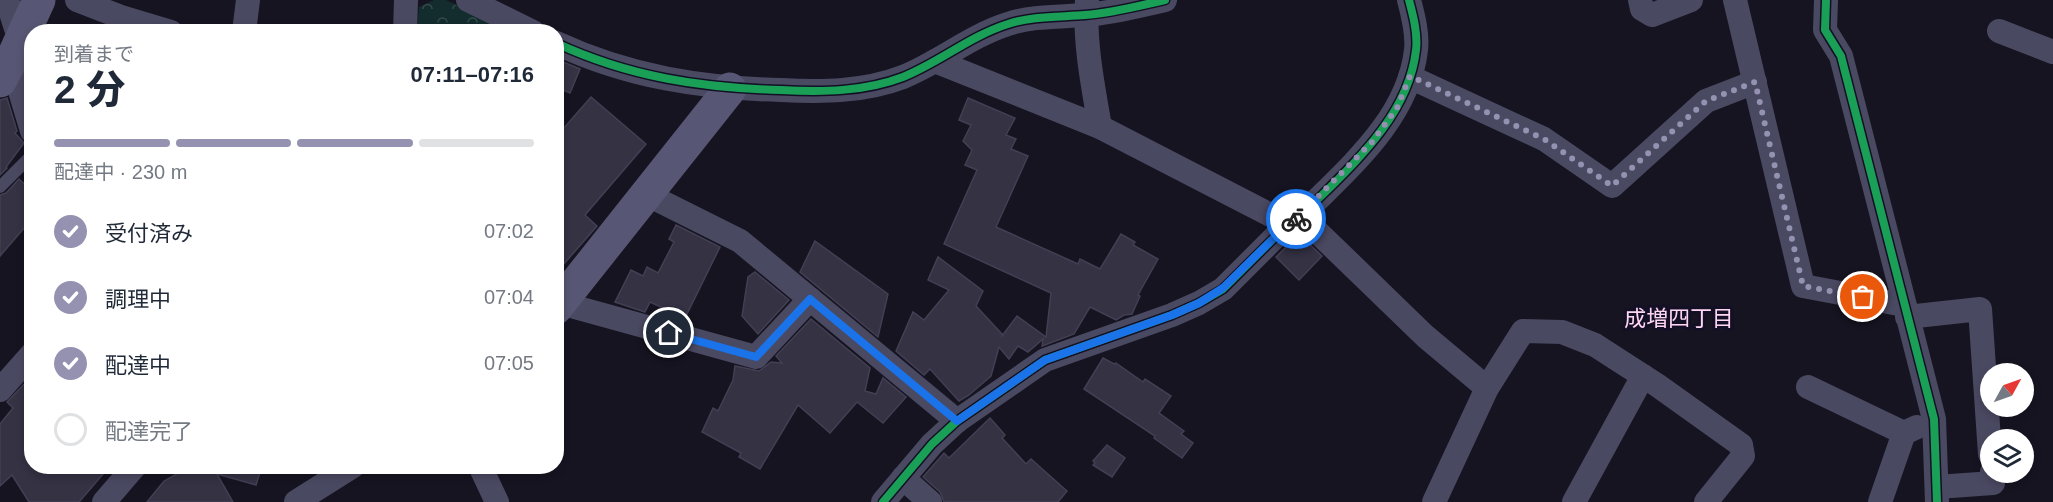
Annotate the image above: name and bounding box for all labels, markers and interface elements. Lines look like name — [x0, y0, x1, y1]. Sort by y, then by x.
text: 到着まで — [54, 43, 134, 65]
text: 07:11–07:16 — [410, 62, 534, 87]
text: 2 分 — [54, 68, 126, 111]
text: 配達中 · 230 m — [54, 161, 187, 183]
courier — [1266, 189, 1326, 249]
icon: bike — [1280, 203, 1313, 236]
icon: check — [54, 215, 87, 248]
text: 07:02 — [484, 220, 534, 242]
text: 受付済み — [105, 221, 193, 246]
pin — [1837, 271, 1888, 322]
icon: bag — [1846, 280, 1879, 313]
icon: check — [54, 281, 87, 314]
text: 07:04 — [484, 286, 534, 308]
text: 調理中 — [105, 287, 171, 312]
district label: 成増四丁目 — [1624, 306, 1734, 331]
pin — [643, 307, 694, 358]
icon: home — [652, 316, 685, 349]
icon: check — [54, 347, 87, 380]
text: 07:05 — [484, 352, 534, 374]
text: 配達中 — [105, 353, 171, 378]
north arrow — [1980, 363, 2034, 417]
map controls — [1980, 363, 2034, 483]
text: 配達完了 — [105, 419, 193, 444]
button: layers — [1980, 429, 2034, 483]

